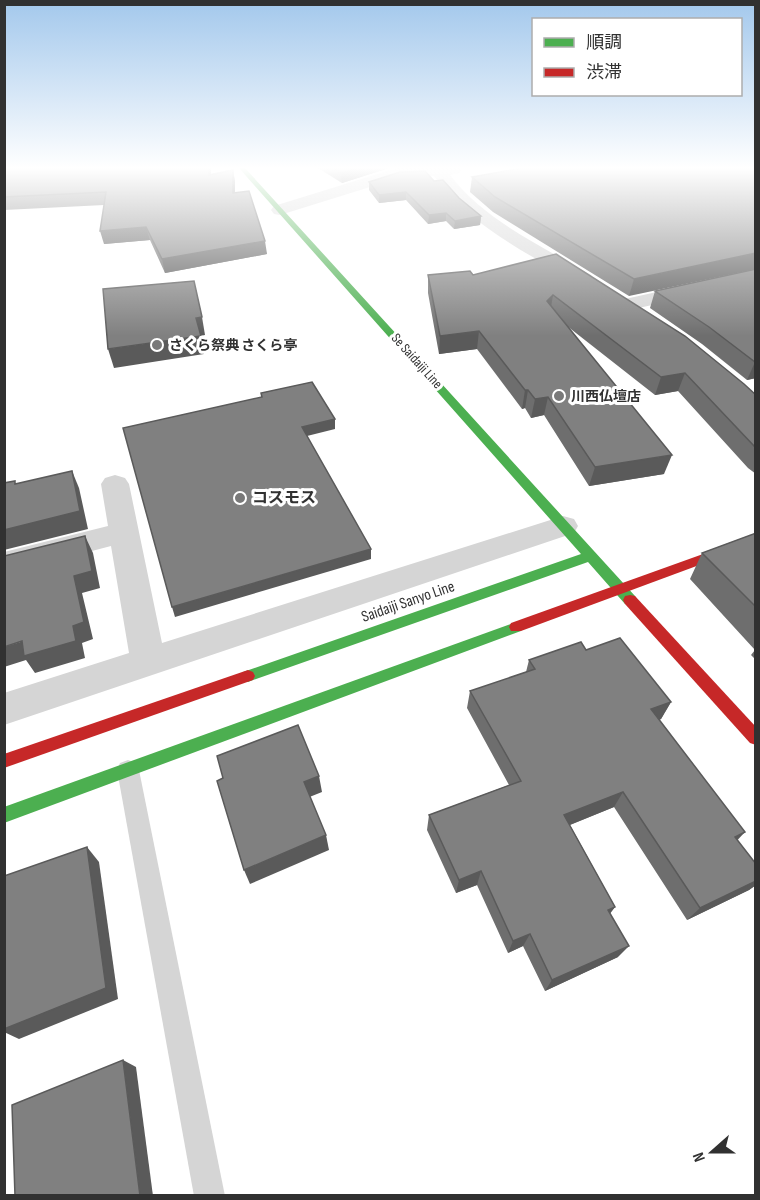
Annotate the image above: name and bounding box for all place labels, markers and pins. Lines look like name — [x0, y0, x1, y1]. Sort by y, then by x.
place label: さくら祭典 さくら亭 — [169, 337, 297, 354]
marker: さくら祭典 さくら亭 — [150, 338, 164, 352]
place label: 川西仏壇店 — [571, 388, 641, 405]
marker: 川西仏壇店 — [552, 389, 566, 403]
place label: コスモス — [252, 489, 316, 508]
marker: コスモス — [233, 491, 247, 505]

